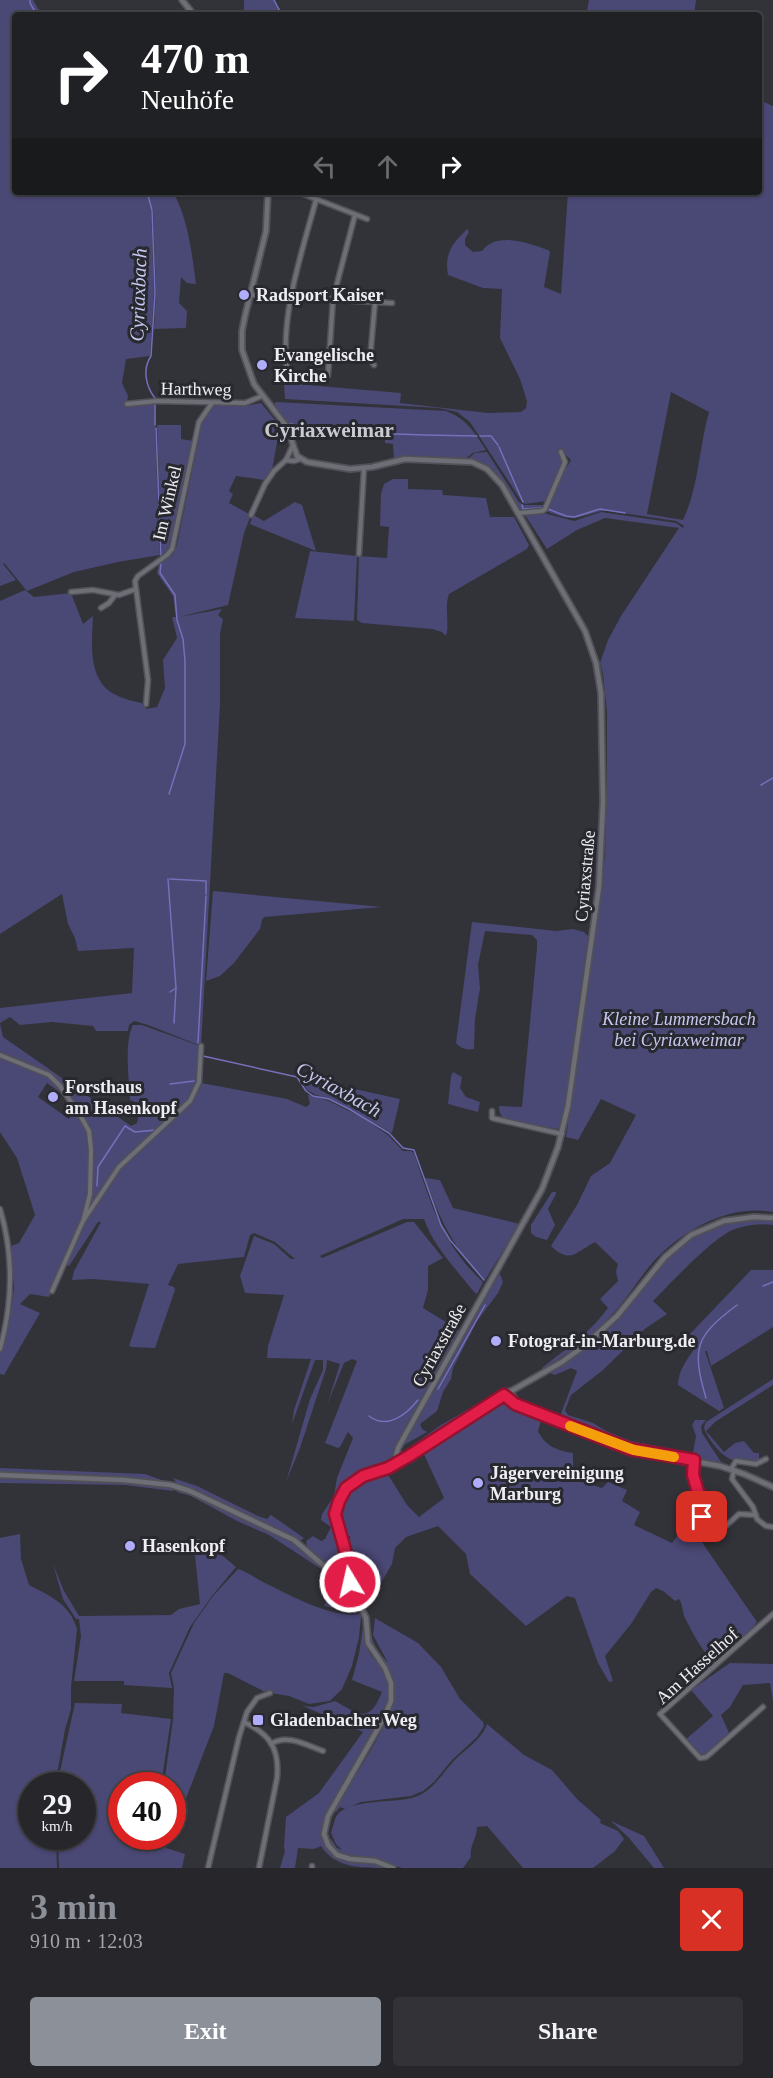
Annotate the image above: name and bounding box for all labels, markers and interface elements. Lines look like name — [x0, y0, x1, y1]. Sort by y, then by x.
icon: right — [42, 36, 120, 114]
text: 470 m — [141, 36, 250, 82]
text: Neuhöfe — [141, 85, 234, 115]
icon: left — [308, 150, 341, 183]
icon: ahead — [371, 150, 404, 183]
icon: right — [434, 150, 467, 183]
water label: Cyriaxbach — [125, 248, 152, 342]
place label: Radsport Kaiser — [256, 285, 384, 305]
marker: Radsport Kaiser — [237, 288, 251, 302]
place label: Evangelische Kirche — [274, 345, 374, 386]
marker: Evangelische Kirche — [255, 358, 269, 372]
street label: Harthweg — [160, 378, 232, 400]
district label: Cyriaxweimar — [264, 418, 394, 442]
street label: Im Winkel — [149, 464, 185, 542]
street label: Cyriaxstraße — [571, 829, 599, 923]
park label: Kleine Lummersbach bei Cyriaxweimar — [601, 1009, 756, 1050]
water label: Cyriaxbach — [292, 1057, 385, 1122]
place label: Forsthaus am Hasenkopf — [65, 1077, 178, 1118]
marker: Forsthaus am Hasenkopf — [46, 1090, 60, 1104]
street label: Cyriaxstraße — [408, 1300, 470, 1390]
place label: Fotograf-in-Marburg.de — [508, 1331, 695, 1351]
marker: Fotograf-in-Marburg.de — [489, 1334, 503, 1348]
place label: Jägervereinigung Marburg — [490, 1463, 624, 1504]
marker: Jägervereinigung Marburg — [471, 1476, 485, 1490]
pin — [676, 1491, 727, 1542]
icon: arrive — [685, 1500, 718, 1533]
place label: Hasenkopf — [142, 1536, 226, 1556]
marker: Hasenkopf — [123, 1539, 137, 1553]
position arrow — [318, 1550, 382, 1614]
street label: Am Hasselhof — [652, 1624, 742, 1708]
place label: Gladenbacher Weg — [270, 1710, 417, 1730]
marker: Gladenbacher Weg — [251, 1713, 265, 1727]
speed limit sign: 40 — [108, 1772, 186, 1850]
text: 29 — [42, 1787, 72, 1820]
text: km/h — [42, 1818, 72, 1834]
text: 3 min — [30, 1887, 117, 1927]
button: close — [680, 1888, 743, 1951]
text: 910 m · 12:03 — [30, 1930, 143, 1952]
button: Exit — [30, 1997, 381, 2066]
button: Share — [393, 1997, 743, 2066]

